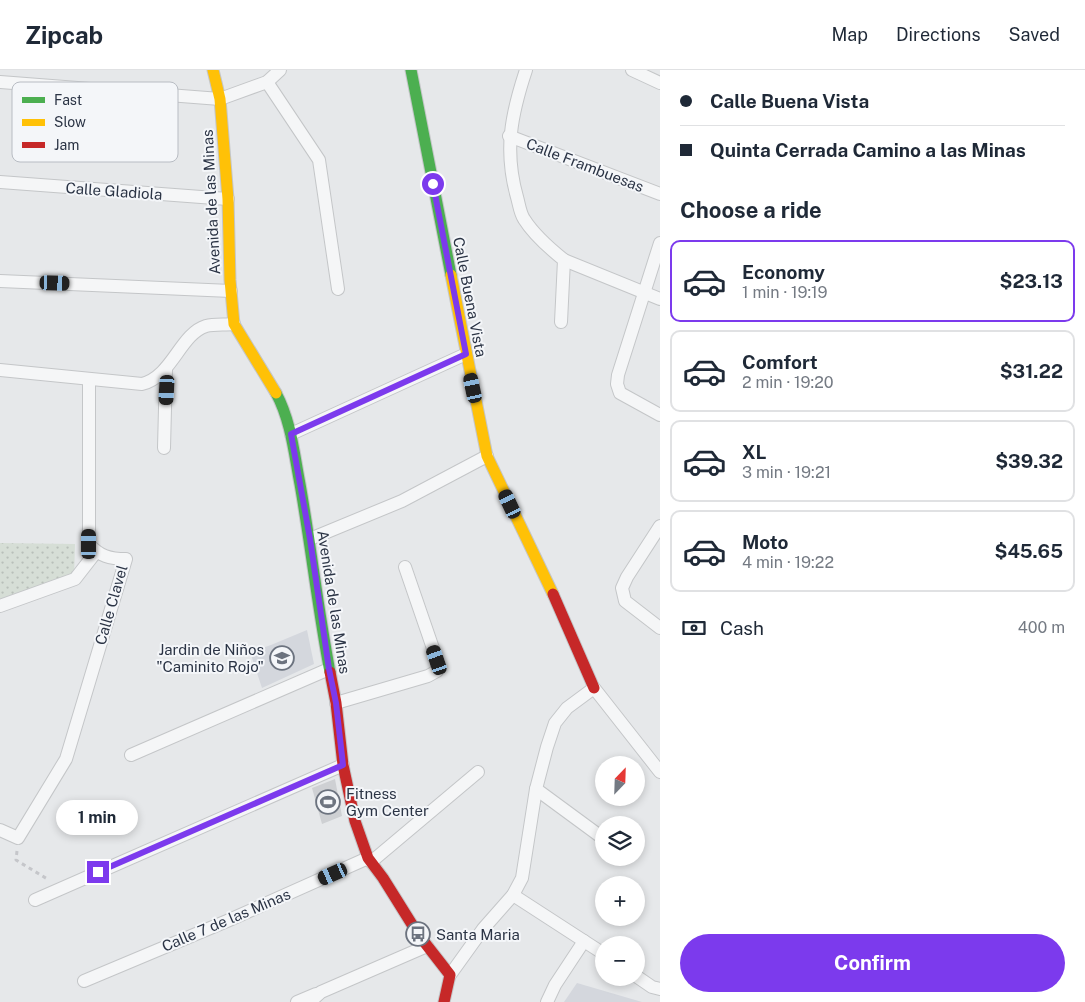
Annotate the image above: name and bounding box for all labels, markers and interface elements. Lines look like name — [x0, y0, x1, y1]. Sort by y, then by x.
text: Zipcab — [25, 21, 103, 49]
text: Map — [831, 24, 868, 45]
text: Directions — [896, 24, 981, 45]
text: Saved — [1009, 24, 1060, 45]
legend — [12, 82, 178, 162]
text: Calle Buena Vista — [710, 90, 869, 112]
text: Fast — [54, 92, 82, 108]
text: Slow — [54, 114, 86, 130]
street label: Avenida de las Minas — [199, 129, 223, 275]
street label: Calle Frambuesas — [524, 135, 646, 195]
text: Jam — [54, 137, 79, 153]
text: Quinta Cerrada Camino a las Minas — [710, 139, 1026, 161]
route start — [422, 173, 444, 195]
street label: Calle Gladiola — [65, 179, 163, 203]
text: Choose a ride — [680, 197, 822, 223]
street label: Calle Buena Vista — [450, 236, 490, 358]
icon: car — [682, 259, 727, 304]
text: Economy — [742, 261, 825, 283]
text: $23.13 — [999, 270, 1063, 292]
car — [39, 275, 70, 291]
text: 1 min · 19:19 — [742, 283, 828, 302]
icon: car — [682, 349, 727, 394]
text: Comfort — [742, 351, 818, 373]
text: $31.22 — [1000, 360, 1063, 382]
car — [462, 372, 483, 404]
text: 2 min · 19:20 — [742, 373, 834, 392]
car — [158, 375, 175, 405]
icon: car — [682, 439, 727, 484]
text: XL — [742, 441, 767, 463]
text: $39.32 — [995, 450, 1063, 472]
text: 3 min · 19:21 — [742, 463, 831, 482]
car — [496, 487, 523, 521]
car — [81, 529, 96, 559]
street label: Avenida de las Minas — [314, 529, 354, 675]
icon: car — [682, 529, 727, 574]
text: Moto — [742, 531, 788, 553]
text: $45.65 — [995, 540, 1063, 562]
text: 4 min · 19:22 — [742, 553, 834, 572]
street label: Calle Clavel — [91, 563, 131, 647]
icon: cash — [680, 614, 708, 642]
text: Cash — [720, 617, 764, 639]
text: 400 m — [1018, 618, 1065, 637]
place label: Jardin de Niños "Caminito Rojo" — [156, 641, 264, 675]
car — [425, 643, 448, 677]
school or university icon: Jardin de Niños "Caminito Rojo" — [269, 645, 295, 671]
north arrow — [595, 756, 645, 806]
map controls — [595, 756, 645, 986]
place label: Fitness Gym Center — [346, 785, 429, 819]
sports icon: Fitness Gym Center — [315, 789, 341, 815]
callout: 1 min — [57, 800, 139, 834]
text: 1 min — [78, 808, 116, 827]
button: layers — [595, 816, 645, 866]
route end — [87, 861, 109, 883]
car — [316, 861, 349, 887]
button: + — [595, 876, 645, 926]
street label: Calle 7 de las Minas — [159, 885, 293, 955]
bus stop icon: Santa Maria — [405, 921, 431, 947]
place label: Santa Maria — [436, 926, 520, 943]
button: Confirm — [680, 934, 1065, 992]
button: − — [595, 936, 645, 986]

